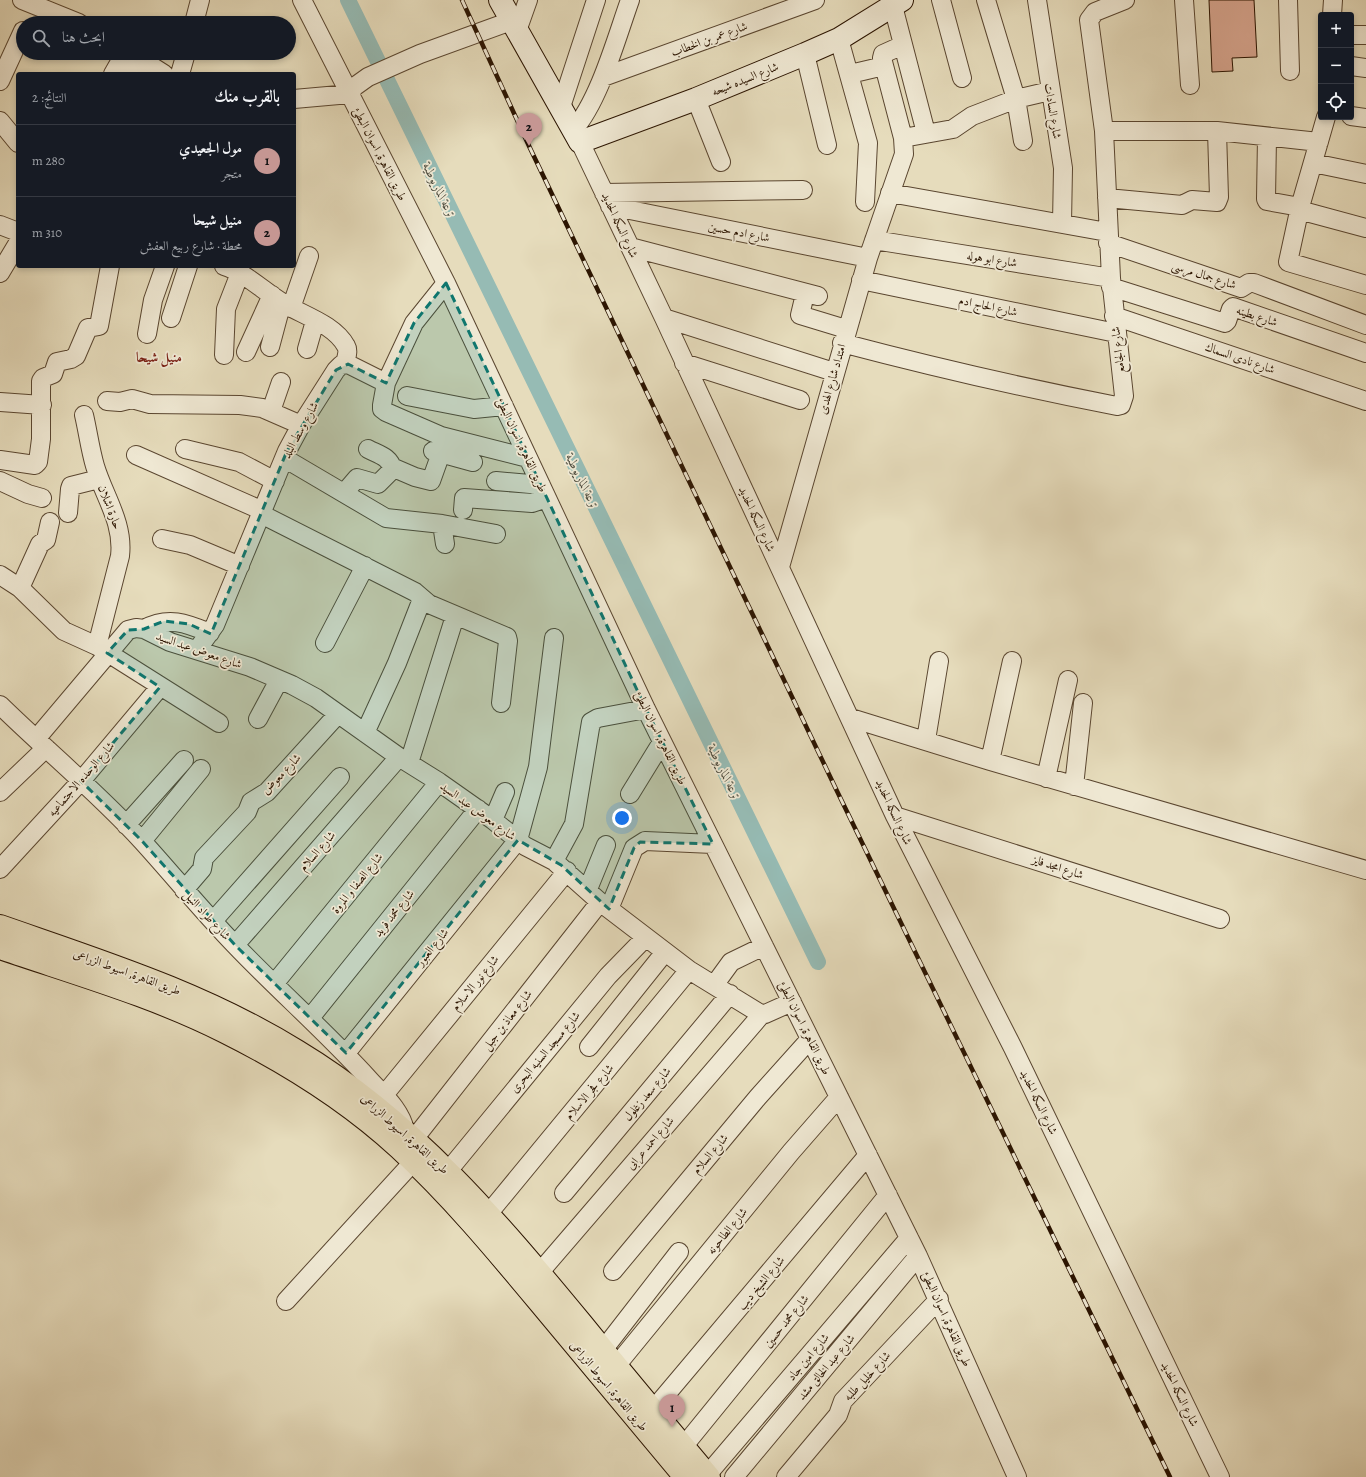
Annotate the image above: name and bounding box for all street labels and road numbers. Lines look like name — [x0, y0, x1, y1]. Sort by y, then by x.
street label: شارع عمر بن الخطاب — [669, 18, 751, 63]
street label: شارع السيده شيحه — [709, 58, 782, 102]
street label: شارع السادات — [1038, 82, 1065, 141]
street label: طريق القاهرة, اسوان البطئ — [349, 105, 411, 204]
street label: شارع السكه الحديد — [595, 190, 642, 262]
street label: شارع ادم حسين — [706, 218, 772, 249]
street label: شارع ابو هوله — [965, 247, 1018, 274]
street label: شارع جمال مرسى — [1169, 257, 1239, 296]
street label: شارع الحاج ادم — [956, 292, 1019, 323]
street label: شارع بطينه — [1233, 302, 1280, 333]
street label: شارع الجامع — [1107, 325, 1132, 374]
street label: شارع نادى السماك — [1202, 339, 1277, 380]
street label: امتداد شارع الهدى — [814, 342, 853, 417]
street label: طريق القاهرة, اسوان البطئ — [492, 395, 551, 495]
street label: شارع وسط البلد — [278, 399, 325, 462]
street label: حارة اشلان — [94, 483, 126, 531]
street label: شارع السكه الحديد — [732, 484, 779, 556]
street label: شارع معوض عبد السيد — [153, 628, 244, 675]
street label: طريق القاهرة, اسوان البطئ — [630, 688, 691, 788]
street label: شارع الوحده الاجتماعيه — [44, 738, 120, 822]
street label: شارع معوض — [258, 750, 307, 800]
street label: شارع السكه الحديد — [869, 777, 916, 849]
street label: شارع معوض عبد السيد — [435, 778, 519, 846]
street label: شارع السلام — [295, 827, 341, 877]
street label: شارع الصفا و المروة — [328, 849, 389, 919]
street label: شارع امجد فايز — [1027, 851, 1086, 886]
street label: شارع محمد فريد — [370, 886, 420, 942]
street label: شارع طراد النيل — [178, 887, 234, 946]
street label: شارع العبور — [411, 925, 455, 972]
street label: طريق القاهرة, اسيوط الزراعى — [71, 945, 183, 999]
street label: شارع نور الاسلام — [447, 952, 505, 1016]
street label: طريق القاهرة, اسوان البطئ — [774, 978, 835, 1078]
street label: شارع معاذ بن جبل — [478, 986, 538, 1055]
street label: شارع مسجد السنيه البحرى — [506, 1008, 586, 1098]
street label: شارع فجر الاسلام — [561, 1061, 620, 1125]
street label: شارع سعد زغلول — [620, 1063, 677, 1126]
street label: شارع السكه الحديد — [1014, 1067, 1062, 1139]
street label: طريق القاهرة, اسيوط الزراعى — [358, 1090, 453, 1178]
street label: شارع احمد عرابى — [623, 1113, 680, 1175]
street label: شارع السلام — [688, 1130, 734, 1180]
street label: شارع الطاحونه — [703, 1204, 753, 1260]
street label: شارع الشيخ ديب — [734, 1252, 791, 1315]
street label: طريق القاهرة, اسوان البطئ — [918, 1269, 975, 1370]
street label: شارع محمد حسين — [760, 1291, 815, 1353]
street label: شارع امين جاد — [783, 1330, 835, 1386]
street label: شارع عبد الخالق مشد — [794, 1330, 861, 1405]
street label: طريق القاهرة, اسيوط الزراعى — [566, 1337, 652, 1435]
street label: شارع خليل طلبه — [840, 1348, 896, 1406]
street label: شارع السكه الحديد — [1155, 1359, 1203, 1431]

